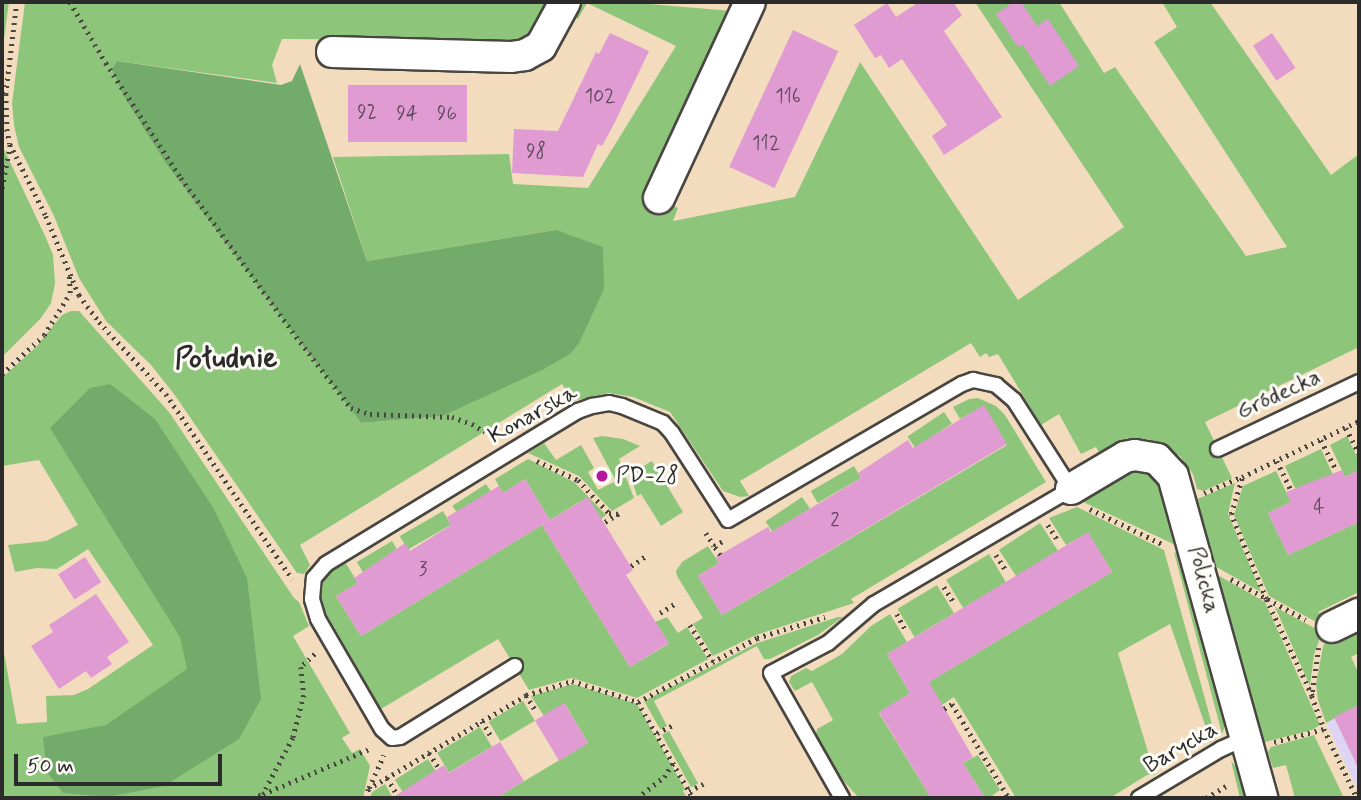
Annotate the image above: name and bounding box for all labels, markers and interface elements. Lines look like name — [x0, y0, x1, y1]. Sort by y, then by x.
house number: 102 — [585, 86, 615, 108]
house number: 116 — [775, 86, 801, 108]
house number: 92 — [357, 102, 377, 124]
house number: 94 — [397, 103, 417, 125]
house number: 96 — [437, 103, 457, 125]
house number: 112 — [752, 133, 780, 155]
house number: 98 — [526, 141, 546, 163]
district label: Południe — [175, 341, 277, 377]
street label: Gródecka — [1233, 364, 1325, 426]
street label: Konarska — [484, 379, 582, 451]
place label: PD-28 — [616, 462, 679, 490]
marker: PD-28 — [594, 468, 610, 484]
house number: 4 — [1313, 497, 1325, 519]
house number: 2 — [830, 510, 840, 532]
street label: Policka — [1181, 543, 1225, 617]
house number: 3 — [419, 559, 427, 581]
street label: Barycka — [1139, 716, 1223, 780]
scale bar — [18, 740, 226, 784]
text: 50 m — [27, 752, 74, 780]

